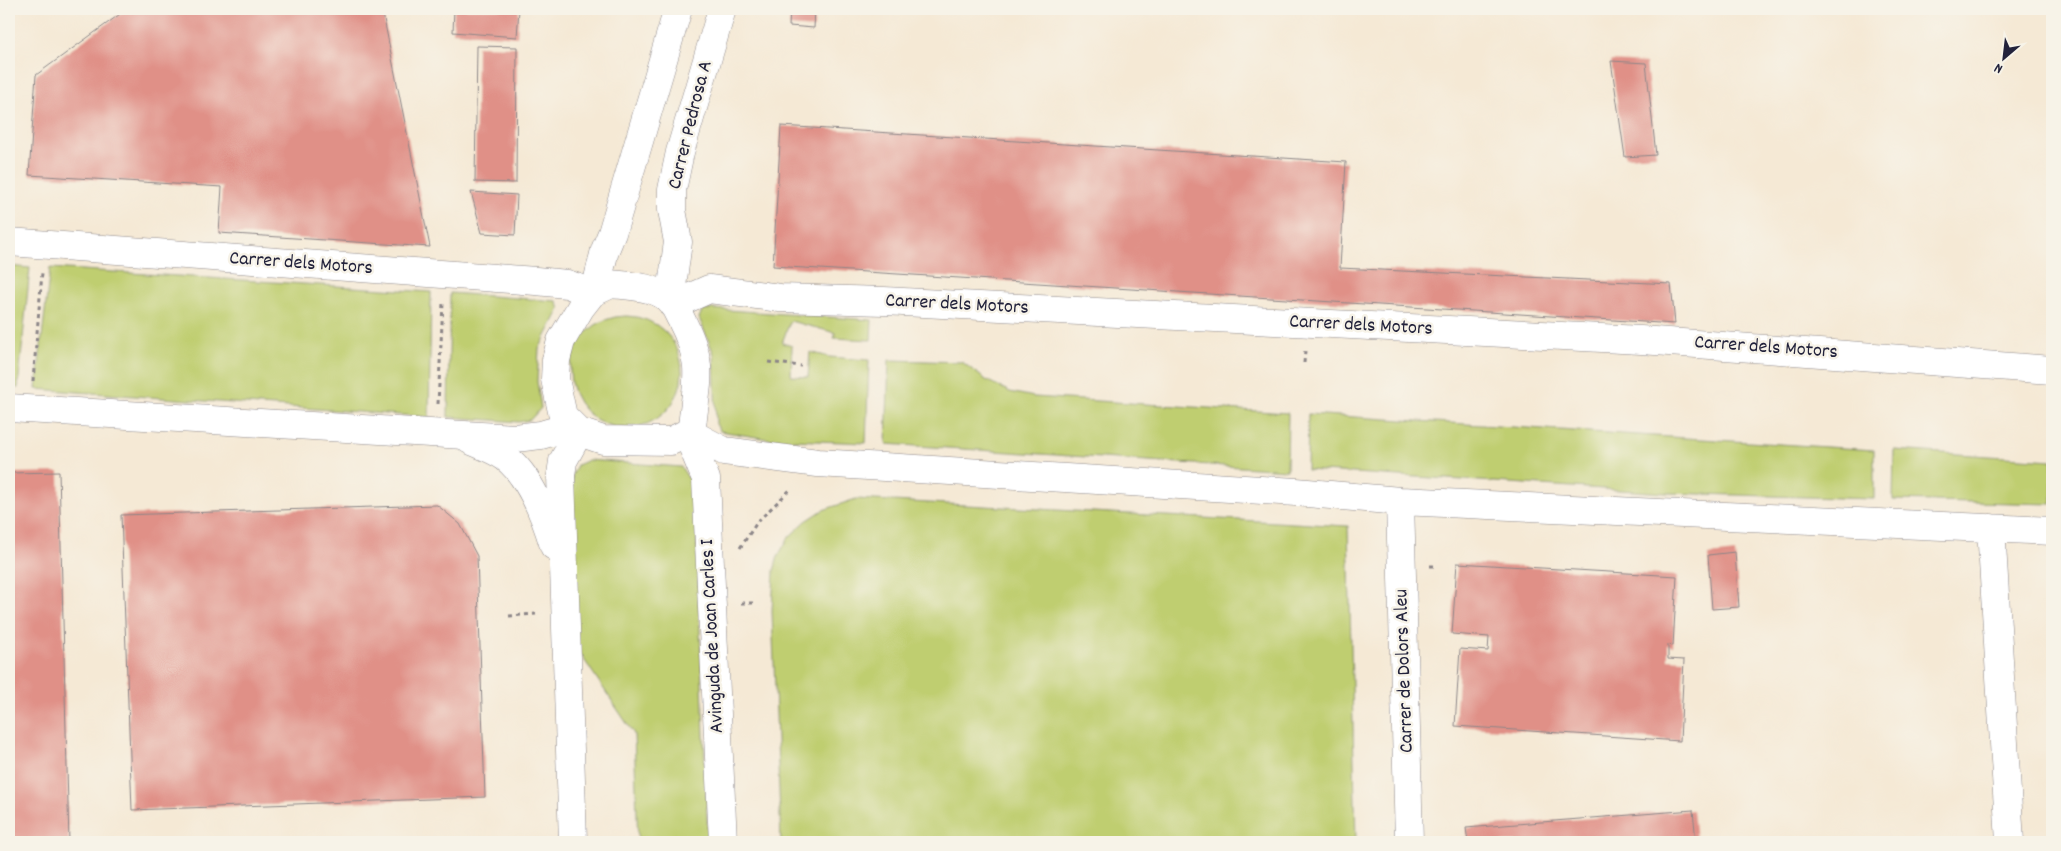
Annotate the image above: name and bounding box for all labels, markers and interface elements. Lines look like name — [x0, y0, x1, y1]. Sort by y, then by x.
north arrow — [1978, 32, 2028, 82]
text: N — [1991, 57, 2007, 78]
street label: Carrer Pedrosa A — [661, 58, 721, 192]
street label: Carrer dels Motors — [228, 245, 374, 283]
street label: Carrer dels Motors — [885, 287, 1029, 323]
street label: Carrer dels Motors — [1289, 308, 1433, 344]
street label: Carrer dels Motors — [1693, 329, 1839, 367]
street label: Avinguda de Joan Carles I — [694, 538, 732, 734]
street label: Carrer de Dolors Aleu — [1388, 589, 1422, 753]

